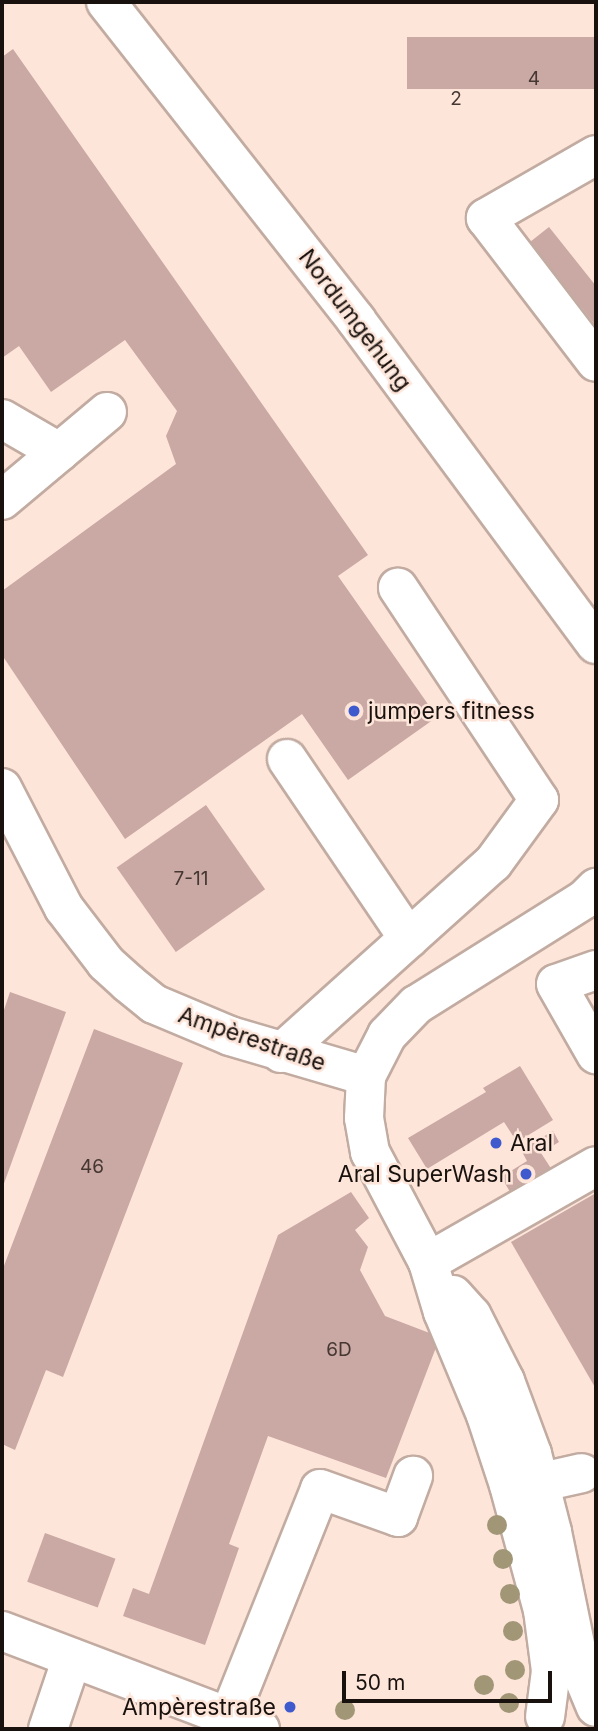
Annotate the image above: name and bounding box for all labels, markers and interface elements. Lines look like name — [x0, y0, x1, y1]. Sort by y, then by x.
house number: 4 — [528, 68, 540, 90]
house number: 2 — [450, 88, 462, 110]
street label: Nordumgehung — [293, 244, 417, 396]
place label: jumpers fitness — [368, 697, 535, 725]
marker: jumpers fitness — [346, 703, 362, 719]
house number: 7-11 — [174, 868, 208, 890]
street label: Ampèrestraße — [175, 1001, 329, 1077]
place label: Aral — [510, 1129, 553, 1157]
marker: Aral — [488, 1135, 504, 1151]
house number: 46 — [80, 1156, 104, 1178]
place label: Aral SuperWash — [338, 1160, 512, 1188]
marker: Aral SuperWash — [518, 1166, 534, 1182]
house number: 6D — [326, 1339, 352, 1361]
scale bar — [346, 1658, 556, 1702]
text: 50 m — [355, 1670, 405, 1695]
place label: Ampèrestraße — [122, 1693, 276, 1721]
marker: Ampèrestraße — [282, 1699, 298, 1715]

